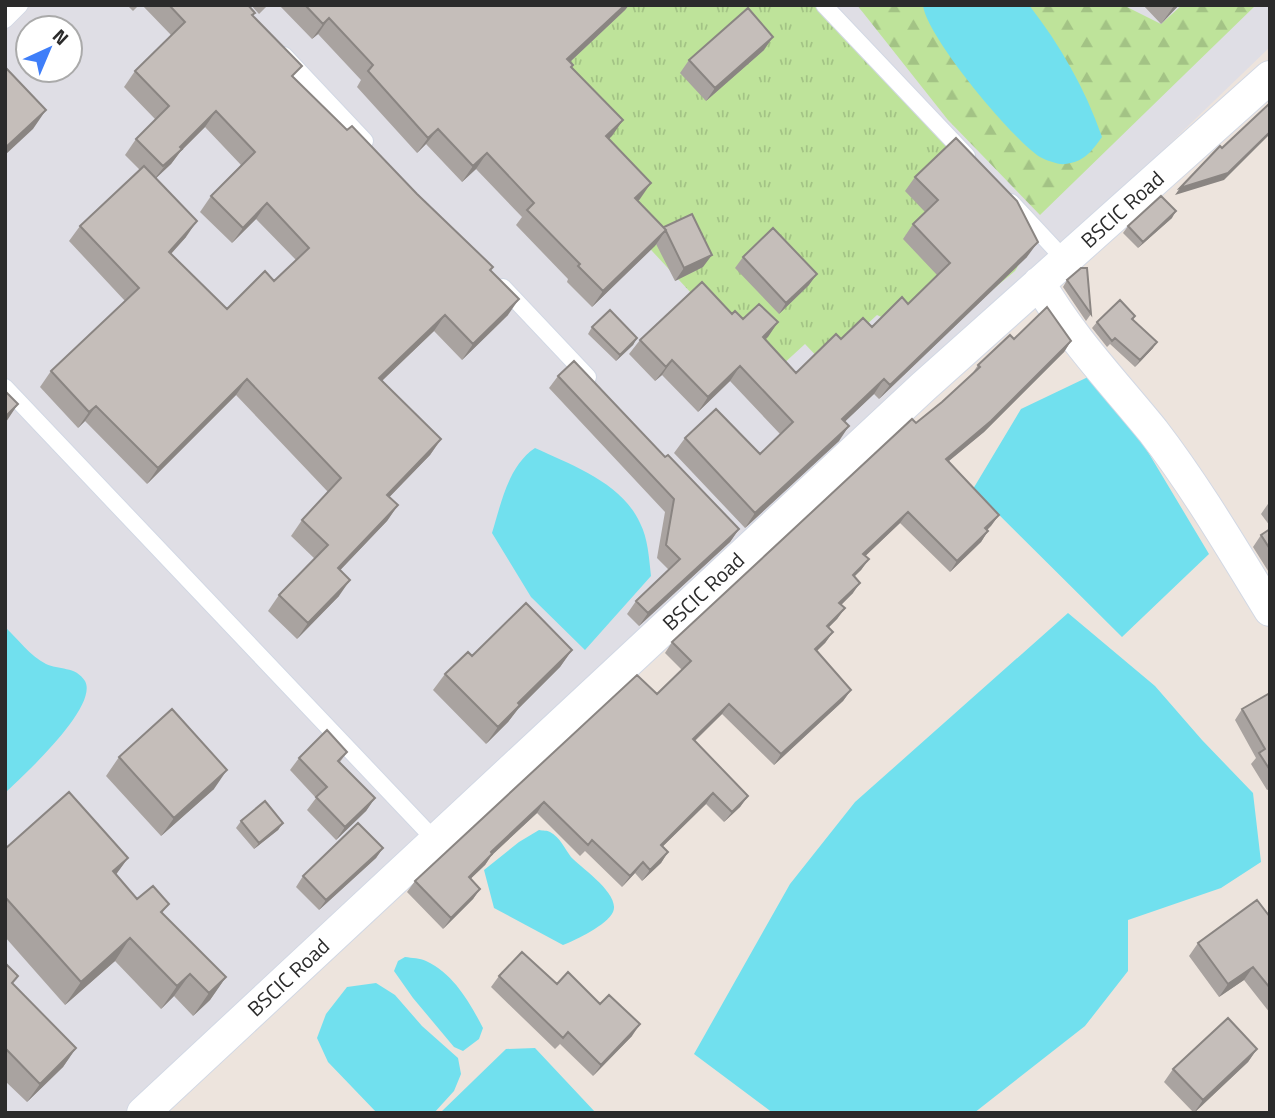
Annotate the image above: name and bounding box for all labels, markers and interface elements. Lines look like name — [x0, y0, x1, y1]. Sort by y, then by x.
north arrow — [14, 14, 84, 84]
text: N — [46, 21, 76, 51]
street label: BSCIC Road — [1073, 163, 1171, 255]
street label: BSCIC Road — [655, 544, 751, 638]
street label: BSCIC Road — [240, 930, 336, 1024]

